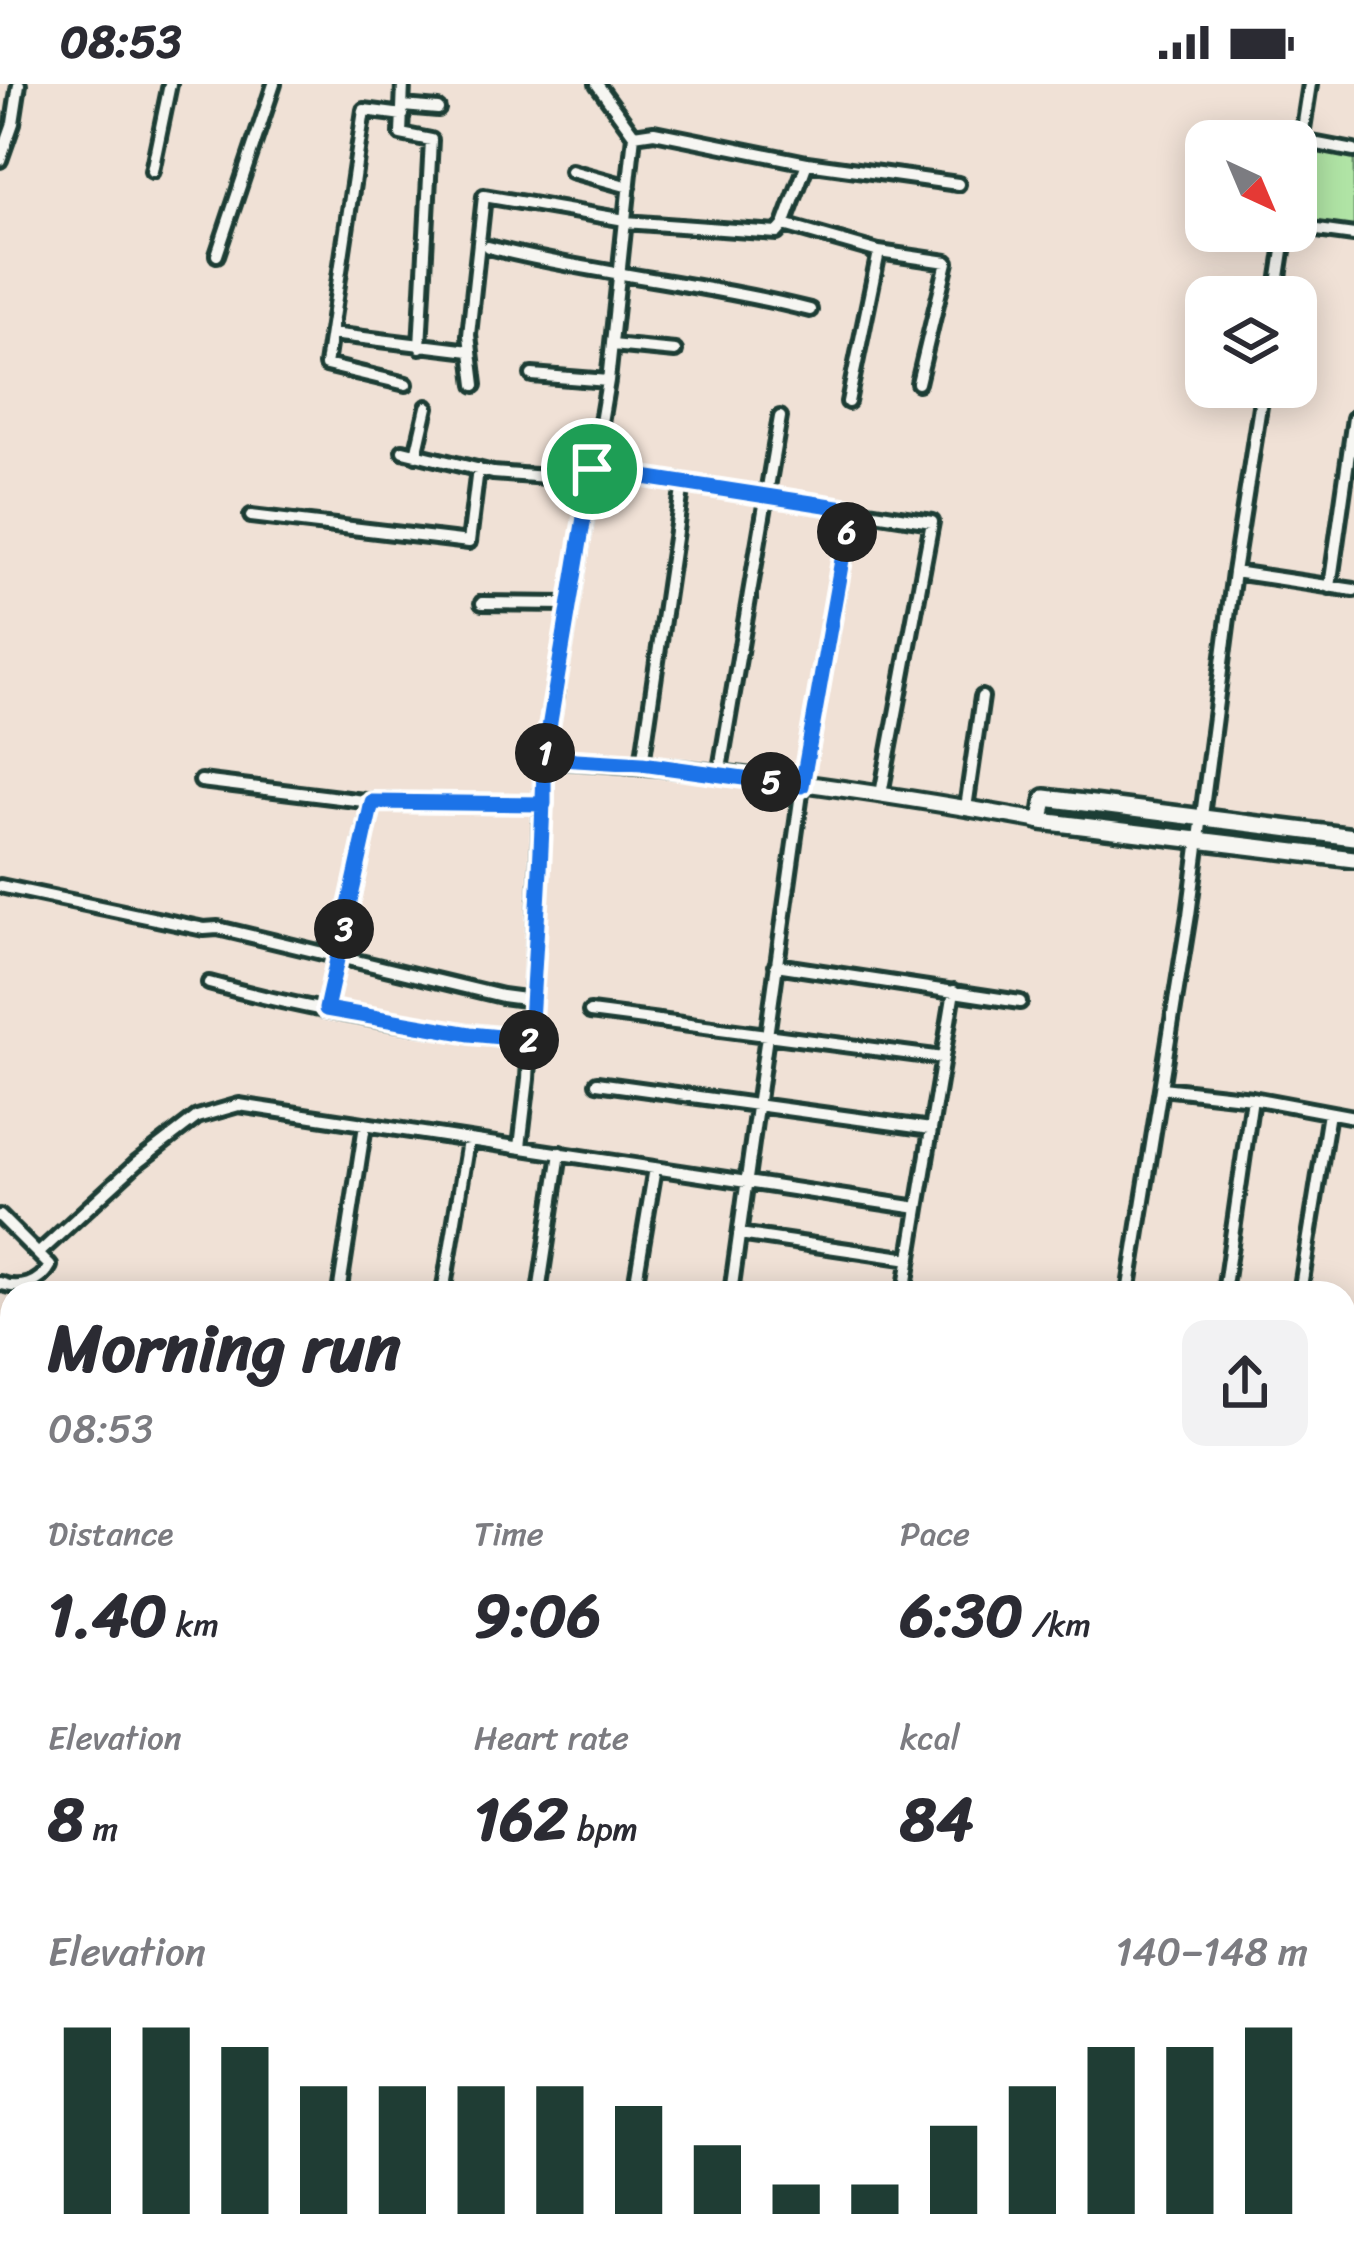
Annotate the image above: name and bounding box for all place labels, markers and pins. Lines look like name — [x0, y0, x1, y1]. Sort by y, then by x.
pin — [541, 418, 643, 520]
pin: 6 — [817, 502, 877, 562]
pin: 1 — [515, 723, 575, 783]
pin: 5 — [741, 752, 801, 812]
pin: 3 — [314, 899, 374, 959]
pin: 2 — [499, 1010, 559, 1070]

